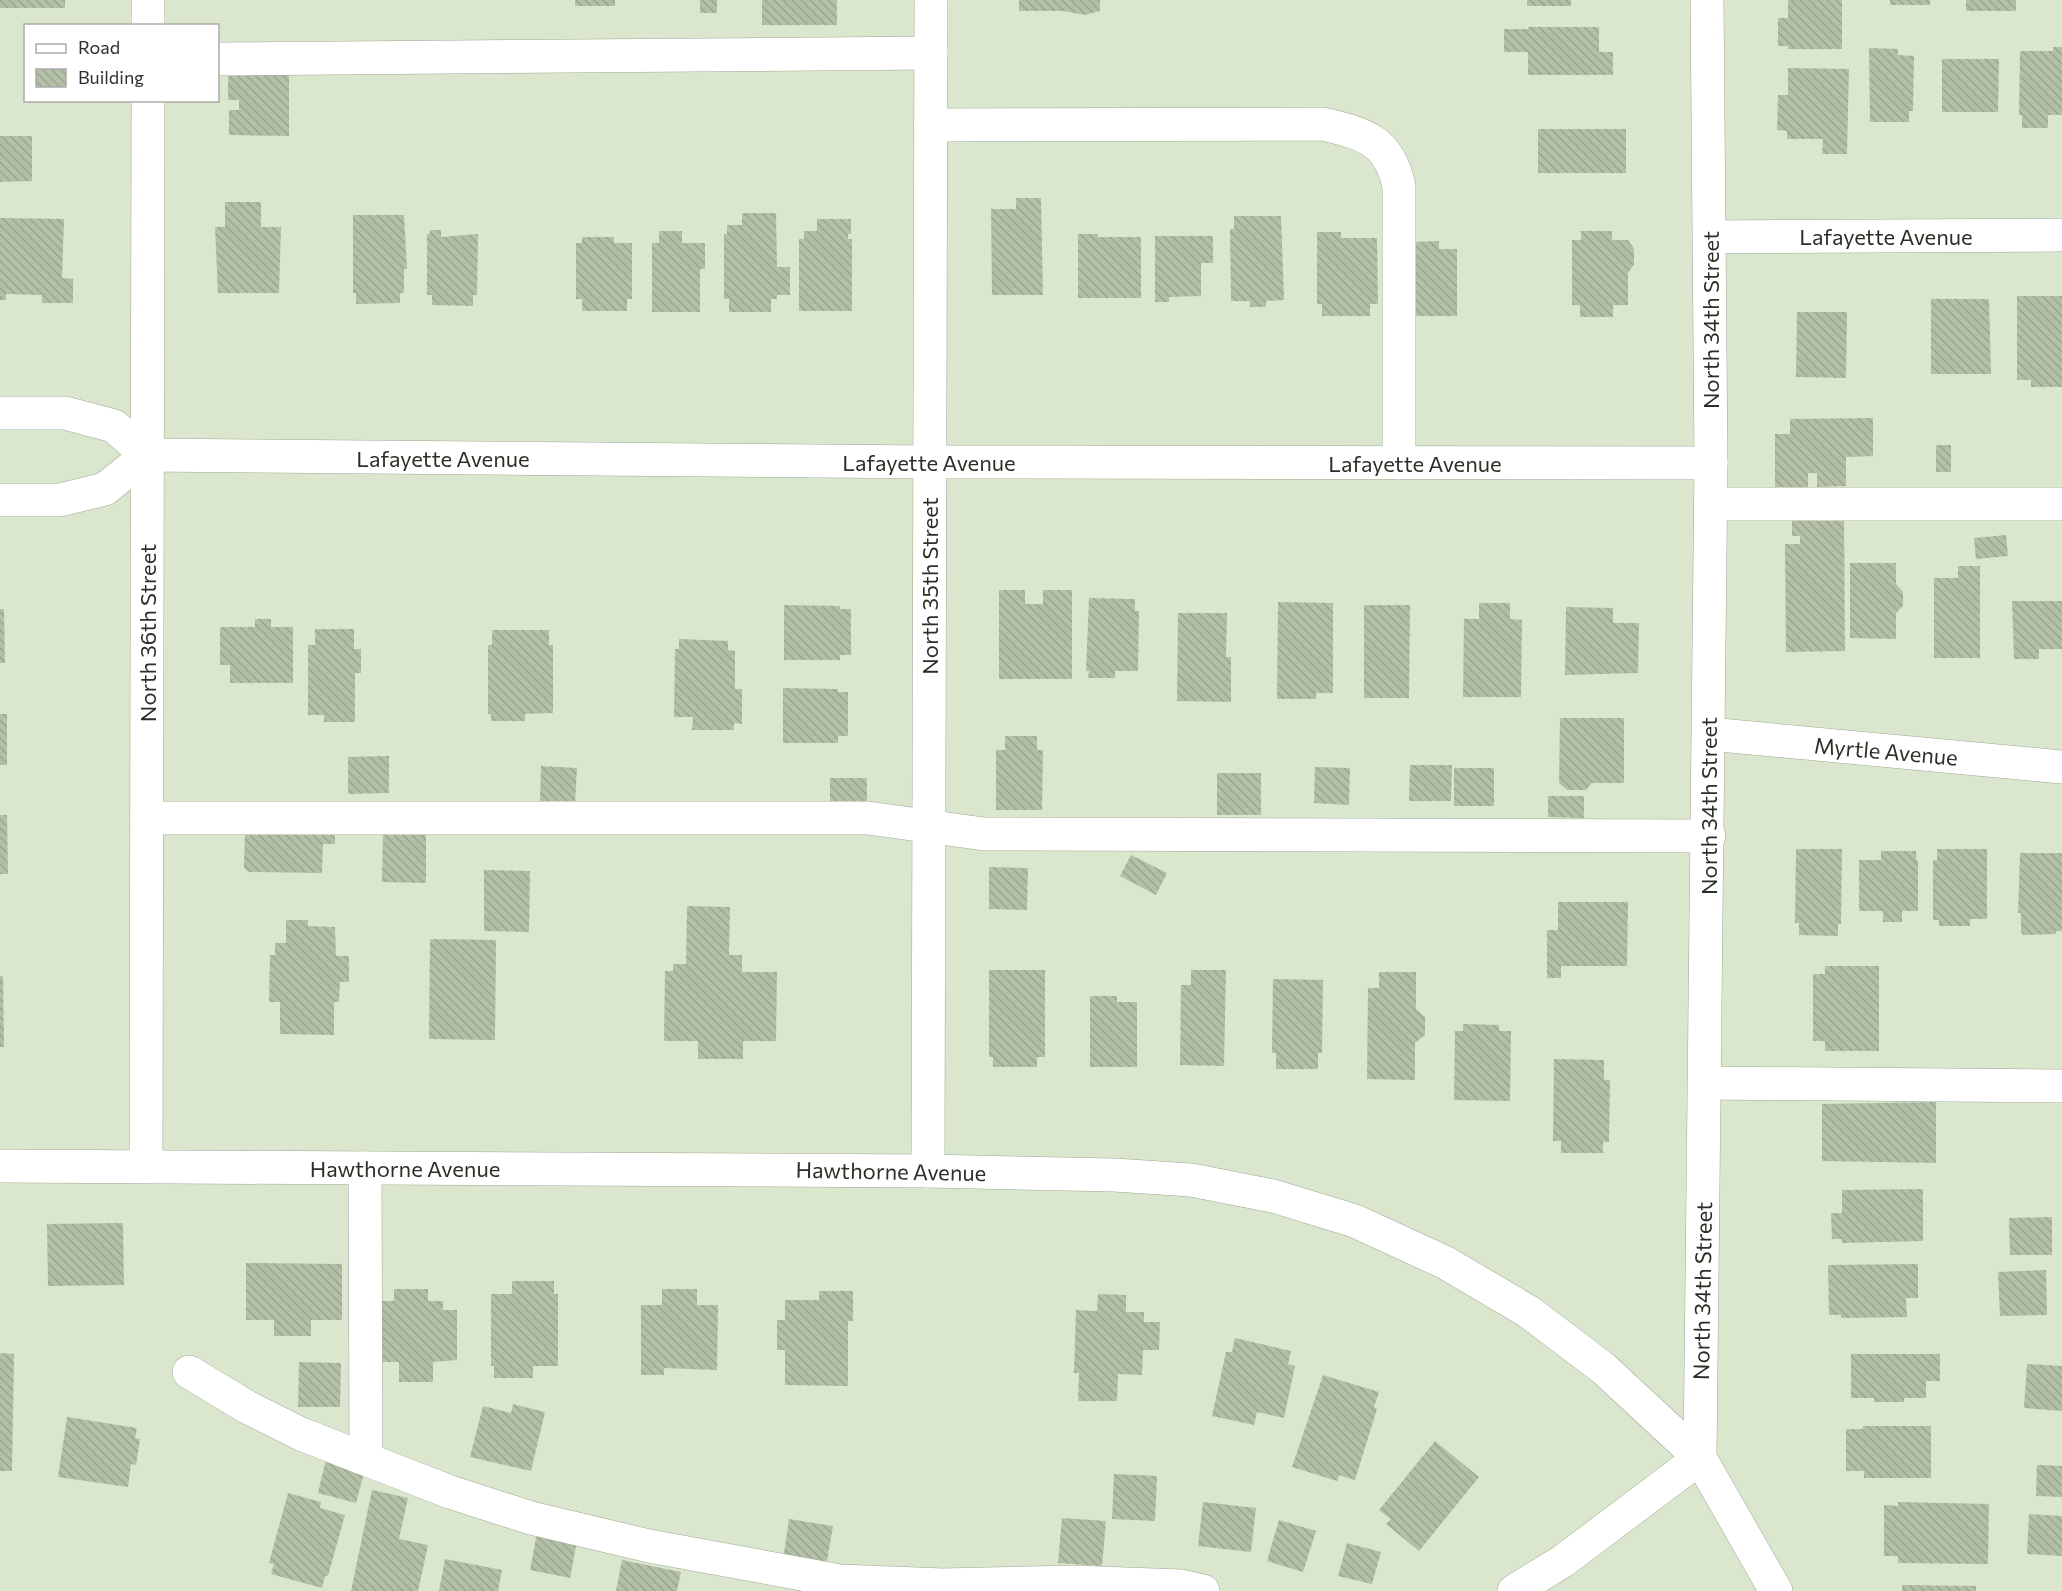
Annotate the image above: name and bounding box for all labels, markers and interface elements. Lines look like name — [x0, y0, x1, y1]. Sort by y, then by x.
legend — [24, 24, 219, 102]
text: Road — [78, 36, 120, 58]
text: Building — [78, 66, 144, 88]
street label: Lafayette Avenue — [1799, 223, 1973, 250]
street label: North 34th Street — [1697, 231, 1724, 409]
street label: Lafayette Avenue — [356, 445, 530, 472]
street label: Lafayette Avenue — [842, 449, 1016, 476]
street label: Lafayette Avenue — [1328, 450, 1502, 477]
street label: North 35th Street — [916, 497, 943, 675]
street label: North 36th Street — [134, 544, 161, 722]
street label: North 34th Street — [1695, 717, 1722, 895]
street label: Myrtle Avenue — [1813, 731, 1959, 771]
street label: Hawthorne Avenue — [310, 1155, 500, 1182]
street label: Hawthorne Avenue — [795, 1156, 987, 1186]
street label: North 34th Street — [1687, 1202, 1717, 1380]

